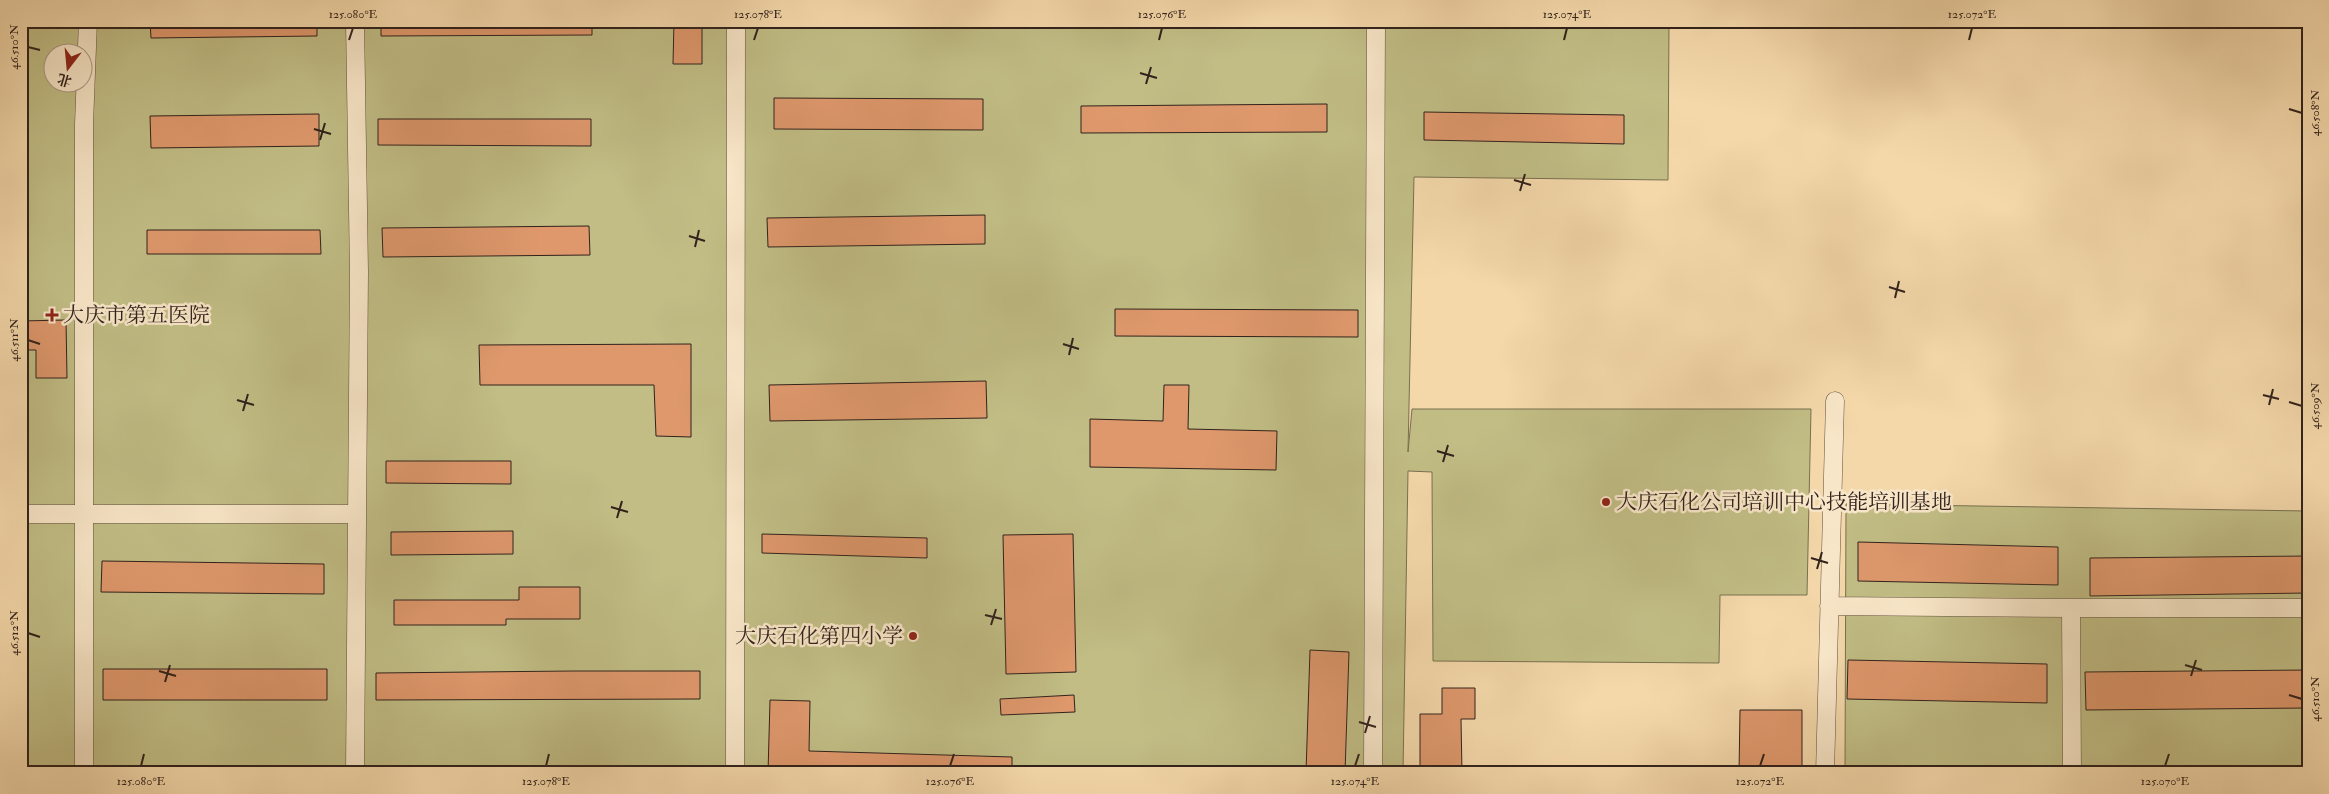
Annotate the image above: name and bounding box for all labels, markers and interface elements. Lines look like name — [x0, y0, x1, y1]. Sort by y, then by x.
text: 125.080°E — [329, 7, 378, 22]
text: 125.078°E — [734, 7, 782, 22]
text: 125.076°E — [1138, 7, 1187, 22]
text: 125.074°E — [1543, 7, 1592, 22]
text: 125.072°E — [1948, 7, 1997, 22]
text: 46.510°N — [7, 24, 22, 70]
north arrow — [42, 42, 92, 92]
text: 北 — [55, 70, 74, 90]
text: 46.508°N — [2308, 89, 2323, 136]
place label: 大庆市第五医院 — [63, 302, 210, 329]
marker: 大庆市第五医院 — [45, 308, 59, 322]
text: 46.511°N — [7, 318, 22, 362]
text: 46.509°N — [2308, 382, 2323, 430]
place label: 大庆石化公司培训中心技能培训基地 — [1616, 489, 1952, 516]
marker: 大庆石化公司培训中心技能培训基地 — [1600, 496, 1612, 508]
text: 46.512°N — [7, 610, 22, 656]
place label: 大庆石化第四小学 — [735, 623, 903, 650]
marker: 大庆石化第四小学 — [907, 630, 919, 642]
text: 46.510°N — [2308, 676, 2323, 722]
text: 125.080°E — [117, 774, 166, 789]
text: 125.078°E — [522, 774, 570, 789]
text: 125.076°E — [926, 774, 975, 789]
text: 125.074°E — [1331, 774, 1380, 789]
text: 125.072°E — [1736, 774, 1785, 789]
text: 125.070°E — [2141, 774, 2190, 789]

